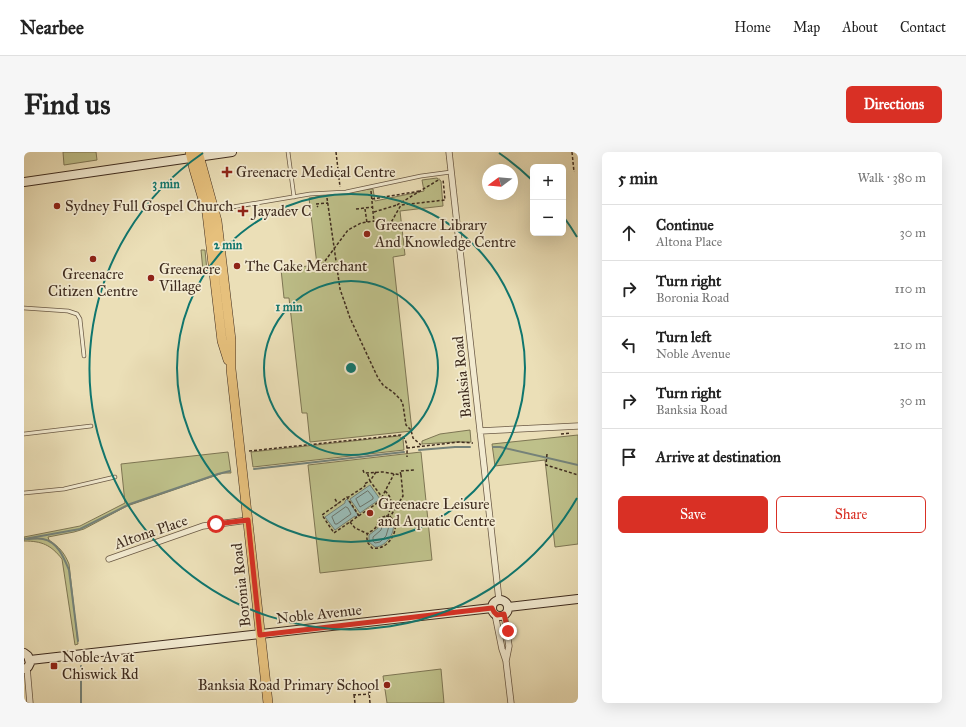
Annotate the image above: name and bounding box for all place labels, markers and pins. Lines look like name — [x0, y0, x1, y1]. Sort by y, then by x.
place label: Greenacre Medical Centre — [236, 163, 395, 181]
marker: Greenacre Medical Centre — [221, 166, 233, 178]
place label: Sydney Full Gospel Church — [65, 197, 234, 215]
marker: Sydney Full Gospel Church — [52, 201, 62, 211]
place label: Jayadev C — [250, 202, 312, 221]
marker: Jayadev C — [237, 205, 249, 217]
place label: Greenacre Library And Knowledge Centre — [374, 216, 516, 251]
marker: Greenacre Library And Knowledge Centre — [362, 229, 372, 239]
marker: Greenacre Citizen Centre — [88, 254, 98, 264]
place label: The Cake Merchant — [245, 257, 368, 275]
place label: Greenacre Village — [158, 260, 221, 295]
marker: The Cake Merchant — [232, 261, 242, 271]
place label: Greenacre Citizen Centre — [48, 265, 138, 300]
marker: Greenacre Village — [146, 273, 156, 283]
centre of rings — [344, 361, 358, 375]
place label: Greenacre Leisure and Aquatic Centre — [378, 495, 495, 531]
marker: Greenacre Leisure and Aquatic Centre — [365, 508, 375, 518]
place label: Noble Av at Chiswick Rd — [62, 648, 139, 683]
marker: Noble Av at Chiswick Rd — [49, 661, 59, 671]
place label: Banksia Road Primary School — [198, 676, 380, 694]
marker: Banksia Road Primary School — [382, 680, 392, 690]

